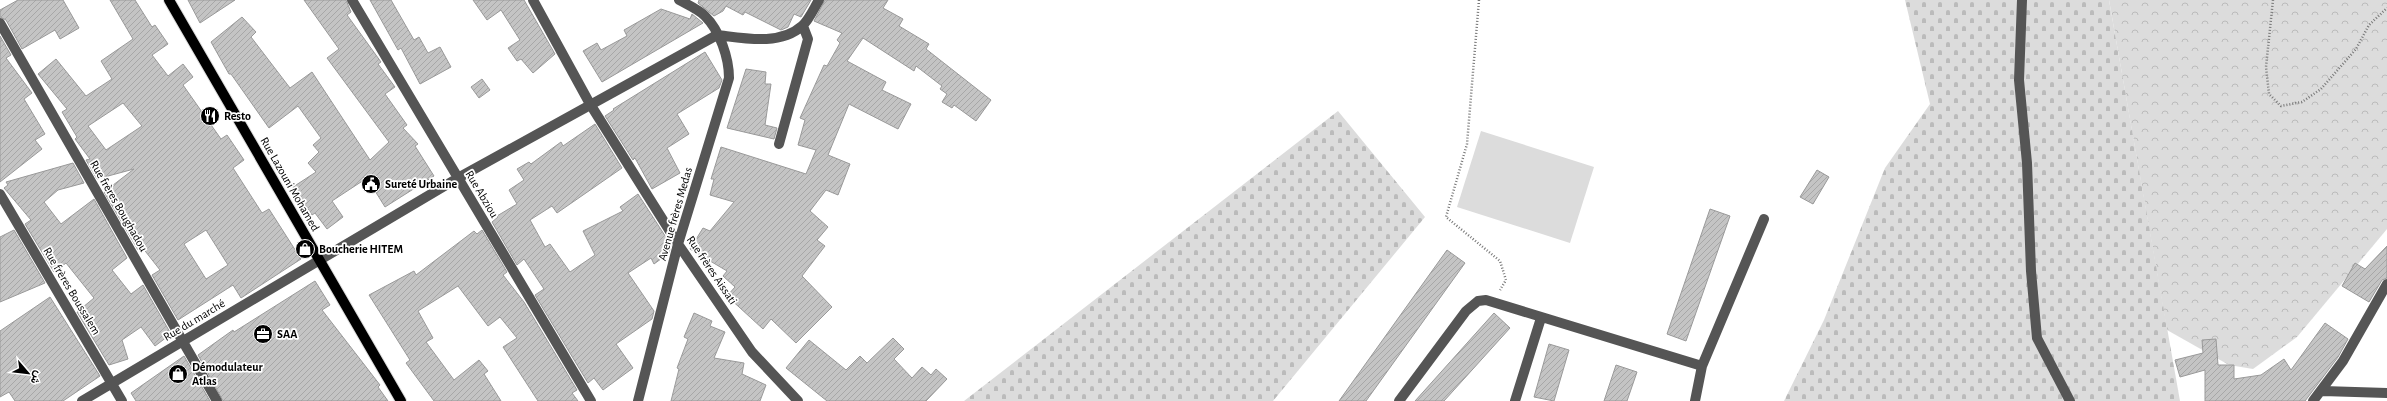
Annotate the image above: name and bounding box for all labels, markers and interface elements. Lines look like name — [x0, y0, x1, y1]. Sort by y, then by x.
restaurant icon: Resto — [199, 105, 221, 127]
place label: Resto — [224, 110, 251, 122]
street label: Rue Lazouni Mohamed — [258, 135, 322, 233]
street label: Rue frères Boughadou — [88, 158, 150, 254]
street label: Avenue frères Medas — [656, 166, 694, 262]
street label: Rue Abziou — [463, 168, 501, 220]
public building icon: Sureté Urbaine — [360, 173, 382, 195]
place label: Sureté Urbaine — [385, 178, 458, 190]
street label: Rue frères Aissati — [685, 234, 739, 306]
shop icon: Boucherie HITEM — [294, 238, 316, 260]
place label: Boucherie HITEM — [319, 243, 403, 255]
street label: Rue frères Boussalem — [41, 245, 103, 337]
street label: Rue du marché — [161, 297, 227, 343]
office icon: SAA — [252, 323, 274, 345]
place label: SAA — [277, 328, 298, 340]
north arrow — [8, 353, 48, 393]
place label: Démodulateur Atlas — [192, 361, 263, 387]
shop icon: Démodulateur Atlas — [167, 363, 189, 385]
text: ش — [28, 369, 44, 386]

